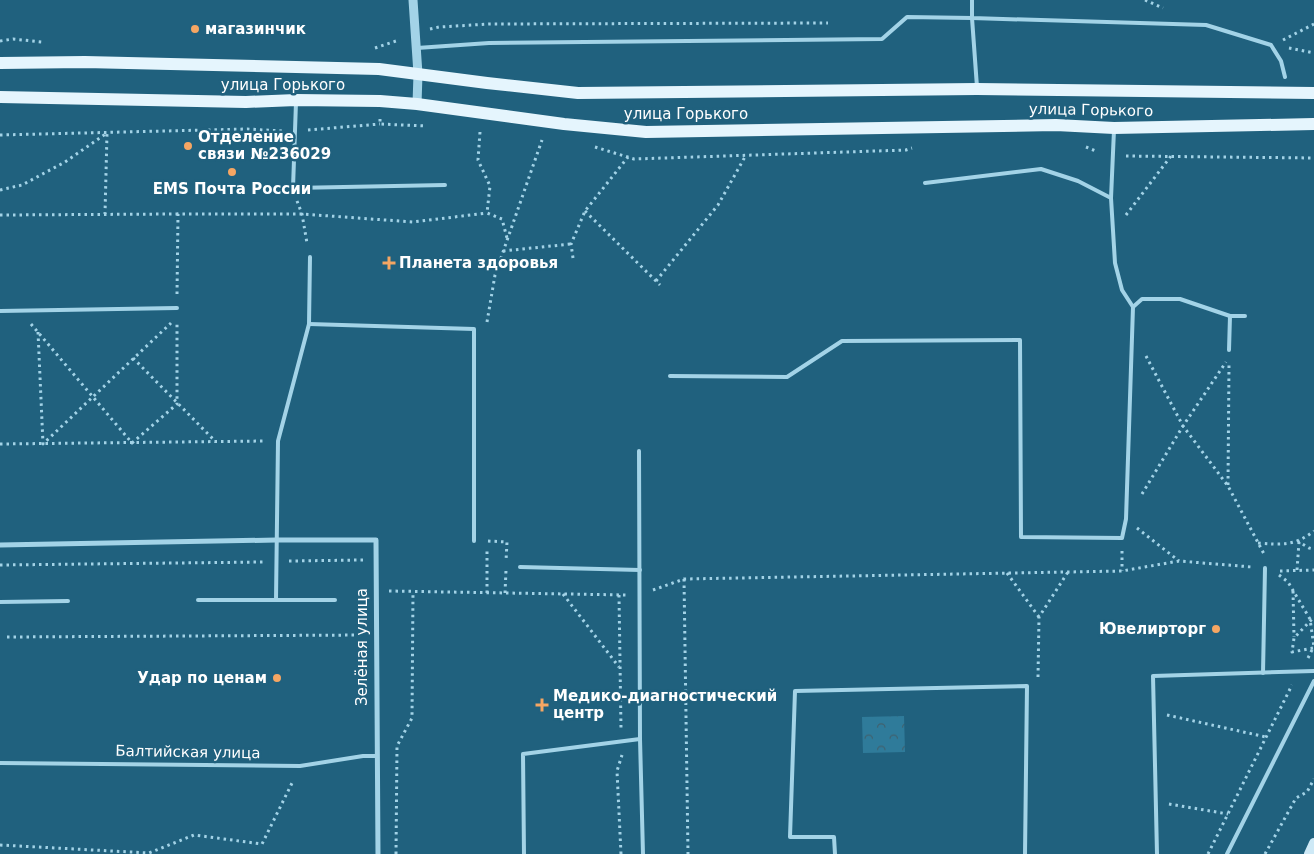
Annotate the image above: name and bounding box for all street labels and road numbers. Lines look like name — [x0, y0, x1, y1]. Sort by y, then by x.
street label: улица Горького — [221, 76, 345, 94]
street label: улица Горького — [1029, 100, 1153, 120]
street label: улица Горького — [624, 105, 748, 123]
street label: Зелёная улица — [353, 588, 371, 706]
street label: Балтийская улица — [115, 742, 261, 762]

